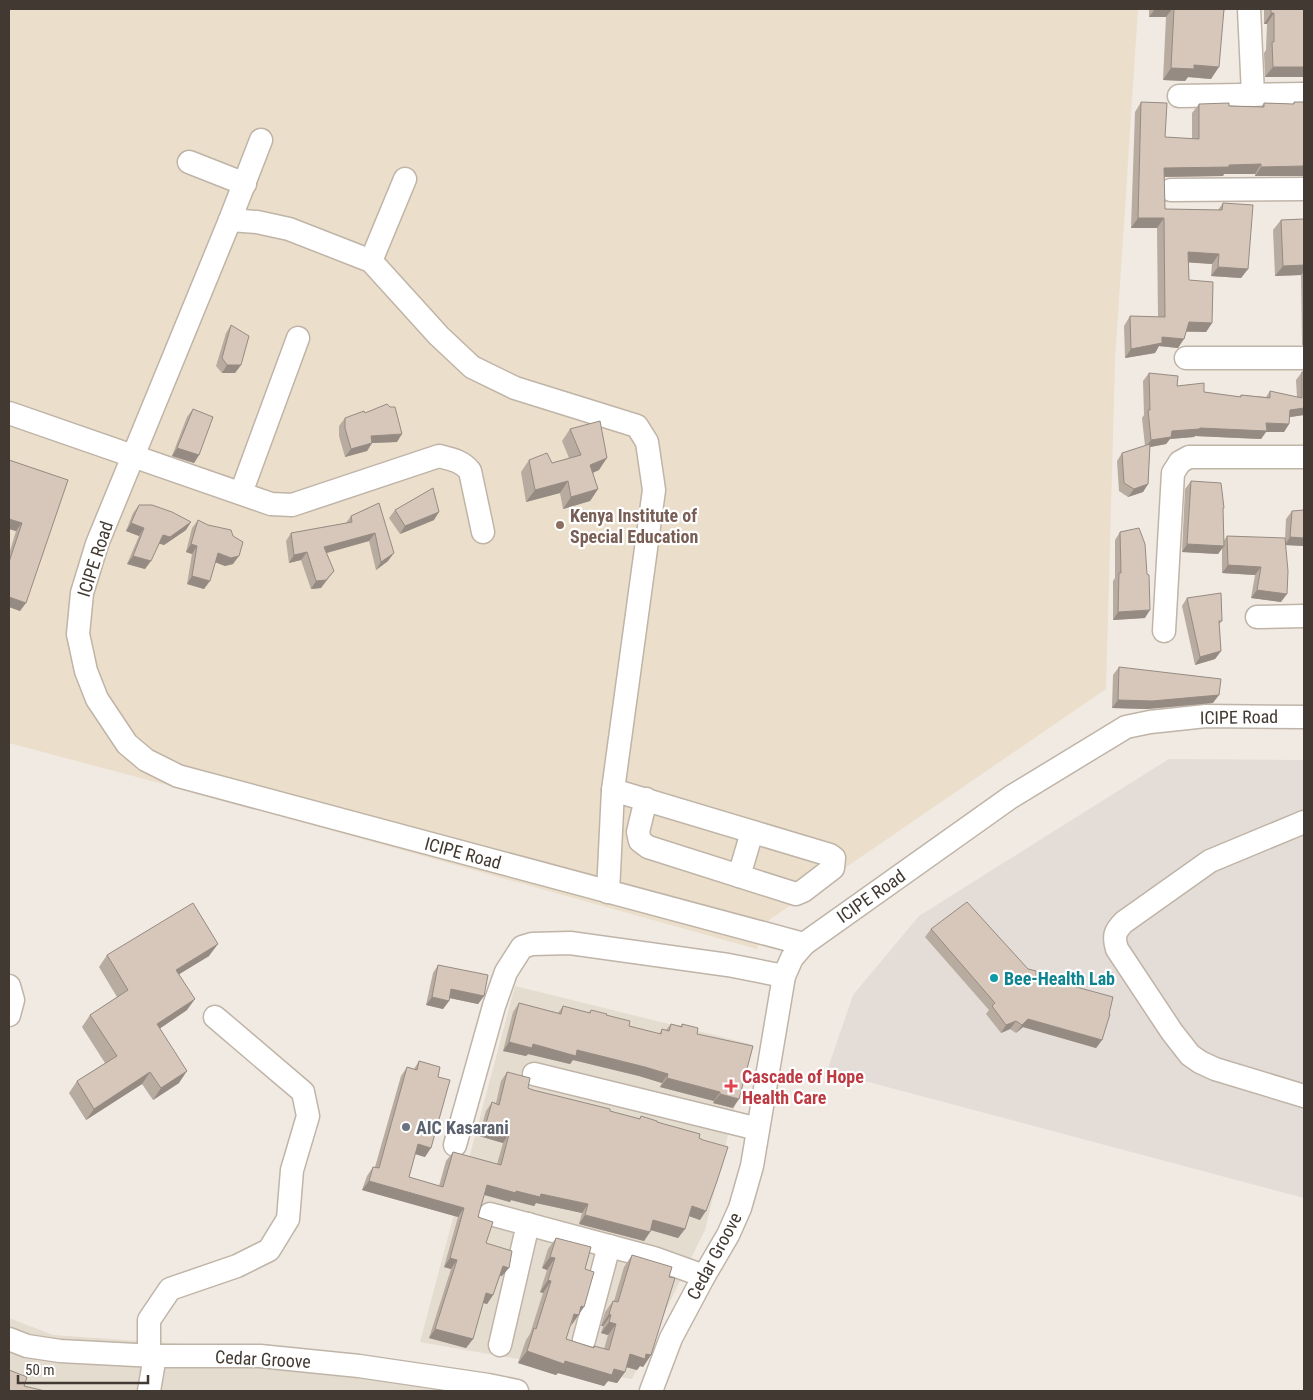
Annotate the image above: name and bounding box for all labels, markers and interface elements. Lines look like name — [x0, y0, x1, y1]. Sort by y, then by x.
place label: Kenya Institute of Special Education — [570, 505, 698, 547]
street label: ICIPE Road — [73, 518, 117, 600]
marker: Kenya Institute of Special Education — [554, 519, 566, 531]
street label: ICIPE Road — [1200, 706, 1278, 728]
street label: ICIPE Road — [422, 833, 504, 873]
street label: ICIPE Road — [833, 865, 909, 927]
place label: Bee-Health Lab — [1004, 968, 1115, 989]
marker: Bee-Health Lab — [988, 972, 1000, 984]
place label: Cascade of Hope Health Care — [742, 1066, 864, 1108]
marker: Cascade of Hope Health Care — [724, 1079, 738, 1093]
place label: AIC Kasarani — [416, 1117, 509, 1138]
marker: AIC Kasarani — [400, 1121, 412, 1133]
street label: Cedar Groove — [682, 1209, 746, 1303]
street label: Cedar Groove — [215, 1346, 311, 1372]
scale bar — [18, 1352, 148, 1384]
text: 50 m — [25, 1361, 55, 1379]

